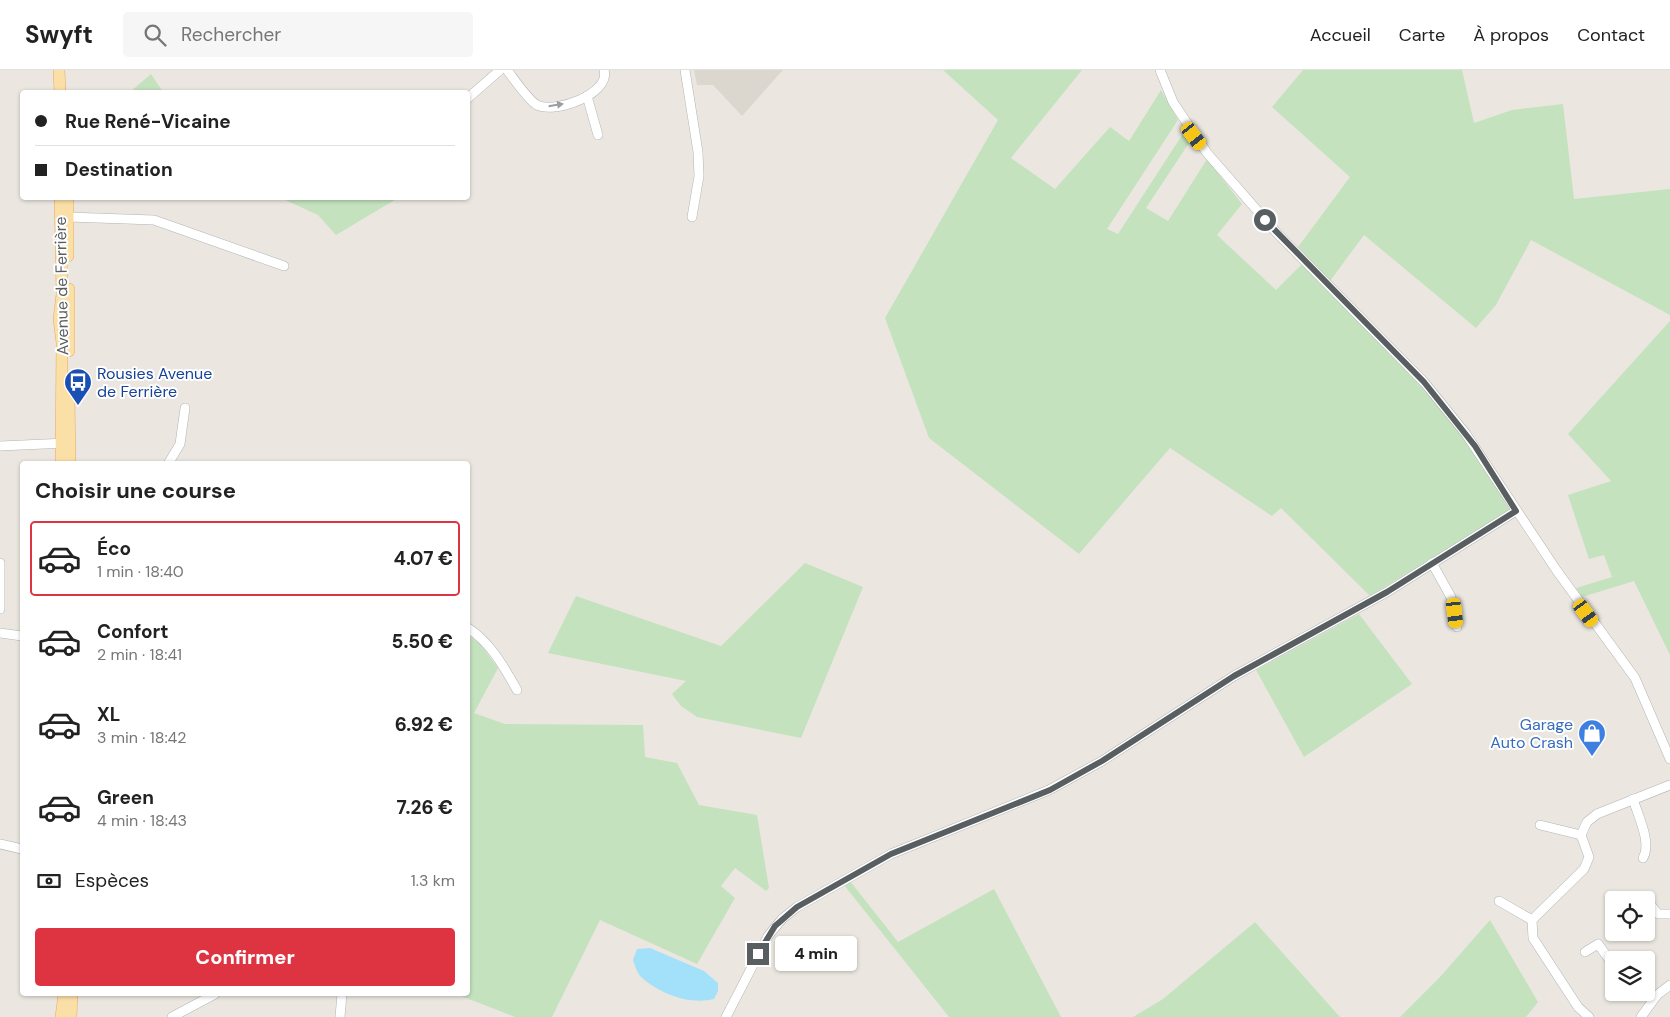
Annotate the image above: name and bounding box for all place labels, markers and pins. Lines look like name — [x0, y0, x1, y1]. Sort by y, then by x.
place label: Rousies Avenue de Ferrière — [97, 363, 212, 402]
bus stop icon: Rousies Avenue de Ferrière — [63, 367, 93, 406]
place label: Garage Auto Crash — [1490, 714, 1573, 753]
shop icon: Garage Auto Crash — [1577, 718, 1607, 757]

